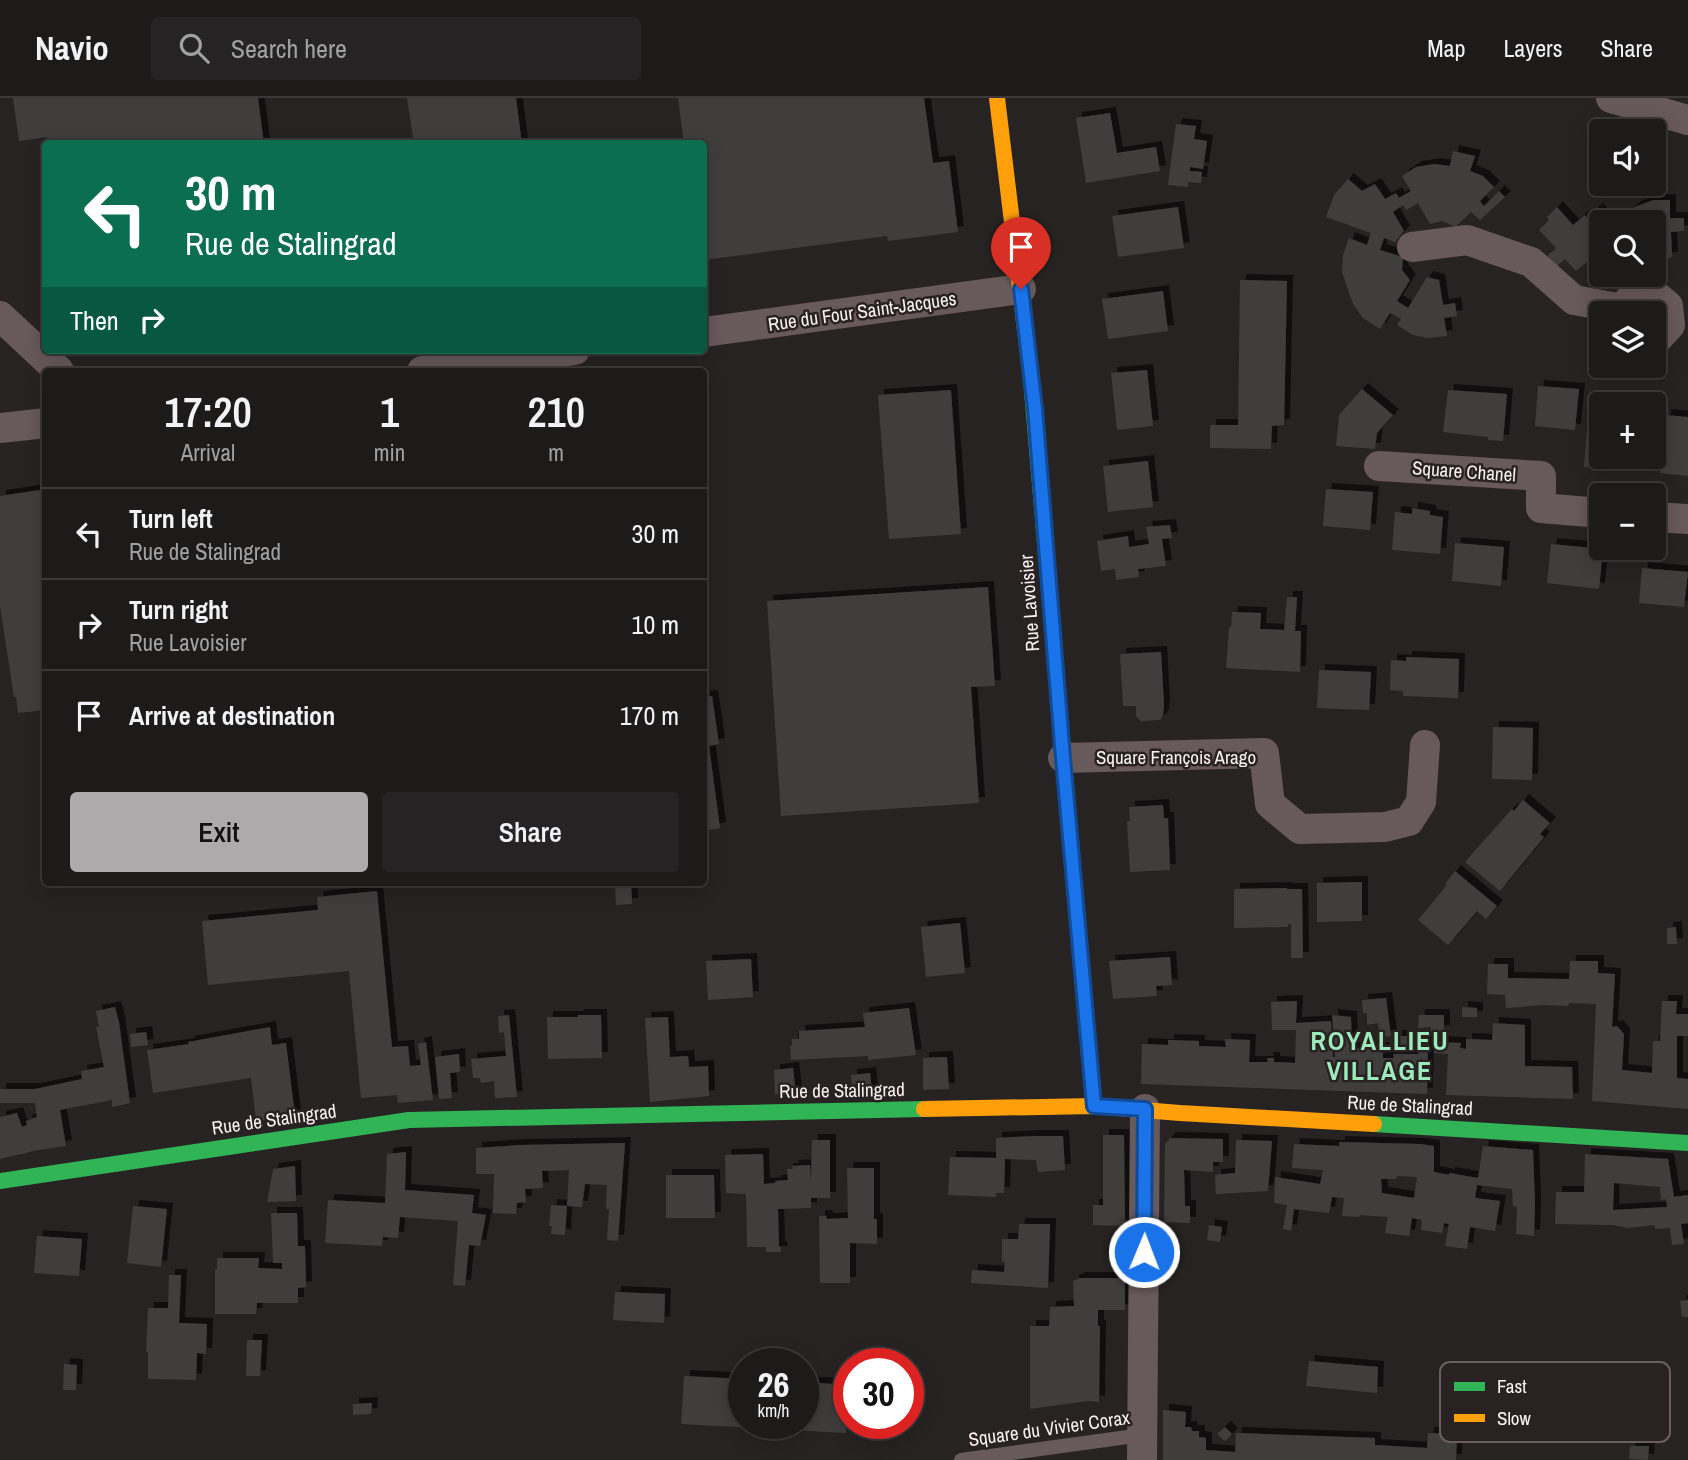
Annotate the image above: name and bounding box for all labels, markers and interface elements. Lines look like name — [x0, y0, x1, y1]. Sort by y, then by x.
search box — [151, 17, 641, 80]
text: Navio — [35, 26, 109, 70]
icon: search — [175, 29, 213, 67]
text: Search here — [231, 31, 347, 66]
text: Map — [1427, 32, 1465, 64]
text: Layers — [1503, 32, 1562, 64]
text: Share — [1600, 32, 1653, 64]
map controls — [1589, 119, 1666, 560]
button: sound — [1589, 119, 1666, 196]
text: 30 m — [185, 159, 277, 225]
icon: left — [70, 168, 161, 259]
button: search — [1589, 210, 1666, 287]
pin — [991, 217, 1051, 289]
text: Rue de Stalingrad — [185, 222, 397, 265]
icon: arrive — [1002, 228, 1040, 266]
street label: Rue du Four Saint-Jacques — [766, 285, 958, 337]
icon: right — [133, 301, 171, 339]
button: layers — [1589, 301, 1666, 378]
text: Then — [70, 303, 119, 338]
text: 17:20 — [164, 384, 252, 440]
text: 1 — [380, 384, 399, 440]
text: 210 — [527, 384, 585, 440]
button: + — [1589, 392, 1666, 469]
text: Arrival — [181, 437, 235, 468]
text: min — [374, 437, 405, 468]
text: m — [548, 437, 564, 468]
street label: Square Chanel — [1411, 454, 1517, 488]
button: − — [1589, 483, 1666, 560]
text: Turn left — [129, 501, 213, 536]
icon: left — [70, 515, 108, 553]
text: 30 m — [632, 516, 679, 551]
text: Rue de Stalingrad — [129, 536, 281, 567]
street label: Rue Lavoisier — [1013, 553, 1045, 652]
text: Turn right — [129, 592, 228, 627]
icon: right — [70, 606, 108, 644]
text: 10 m — [632, 607, 679, 642]
text: Rue Lavoisier — [129, 627, 246, 658]
icon: arrive — [70, 697, 108, 735]
text: Arrive at destination — [129, 698, 335, 733]
text: 170 m — [620, 698, 679, 733]
street label: Square François Arago — [1096, 744, 1256, 770]
button: Exit — [70, 792, 368, 872]
button: Share — [382, 792, 679, 872]
district label: ROYALLIEU VILLAGE — [1310, 1023, 1450, 1088]
street label: Rue de Stalingrad — [779, 1076, 905, 1104]
street label: Rue de Stalingrad — [1347, 1089, 1473, 1121]
street label: Rue de Stalingrad — [210, 1097, 338, 1141]
position arrow — [1107, 1215, 1181, 1289]
speed limit sign: 30 — [833, 1348, 924, 1439]
text: 26 — [758, 1361, 789, 1408]
legend — [1440, 1362, 1670, 1442]
text: Fast — [1497, 1373, 1527, 1399]
text: km/h — [758, 1398, 790, 1423]
street label: Square du Vivier Corax — [967, 1404, 1131, 1452]
text: Slow — [1497, 1405, 1532, 1431]

